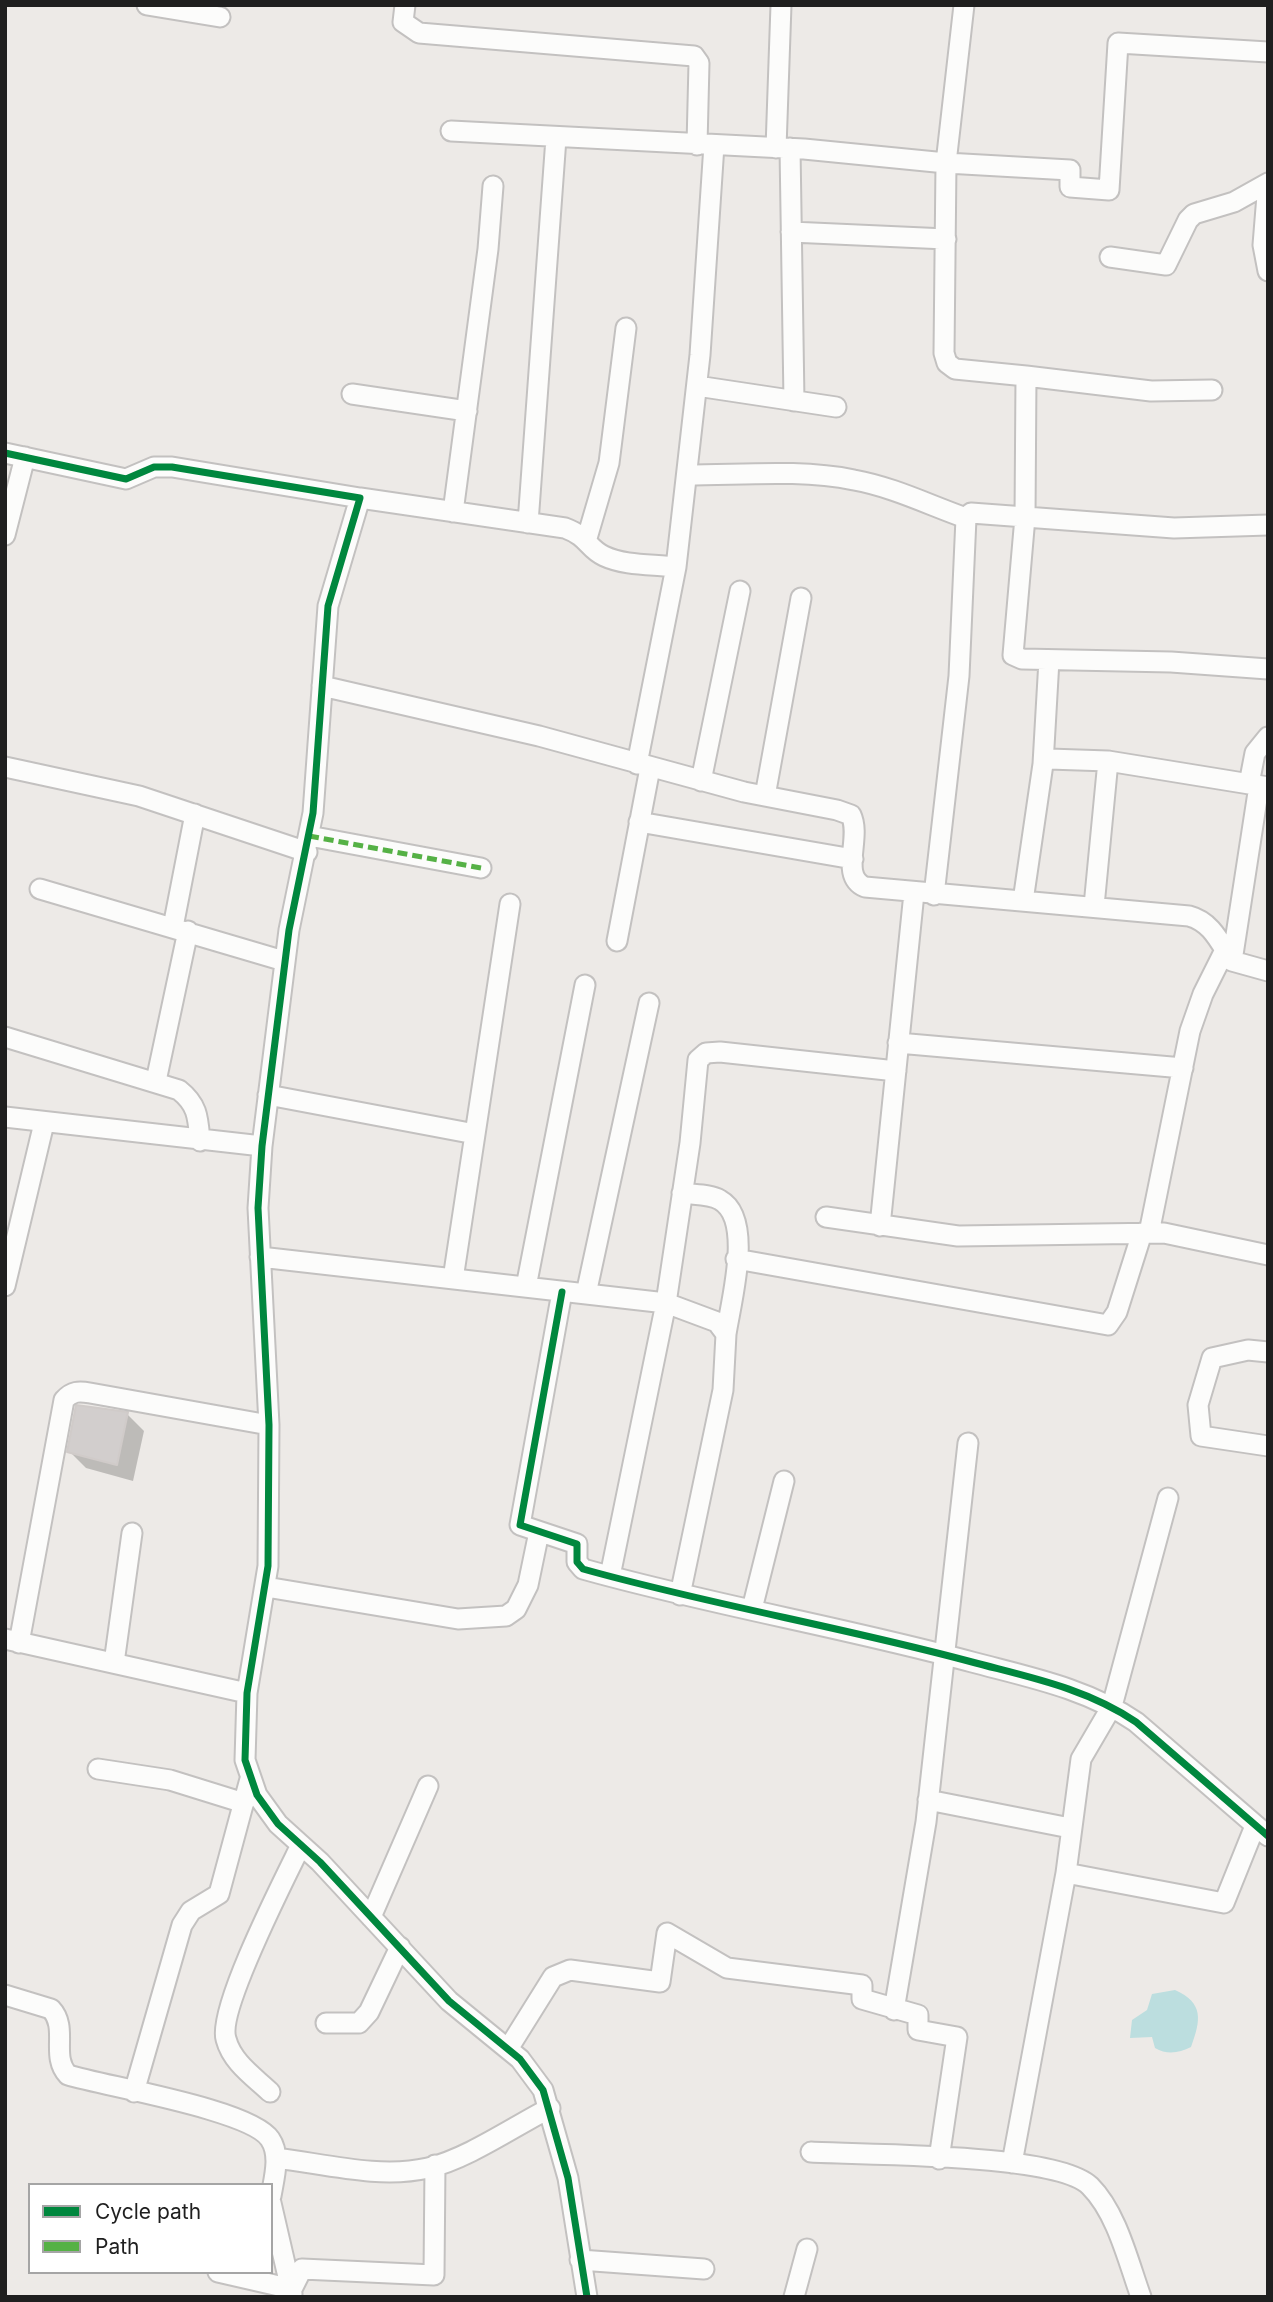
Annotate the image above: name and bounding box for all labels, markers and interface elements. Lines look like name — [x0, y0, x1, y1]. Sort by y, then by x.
legend — [28, 2183, 273, 2274]
text: Cycle path — [95, 2199, 201, 2224]
text: Path — [95, 2234, 140, 2259]

